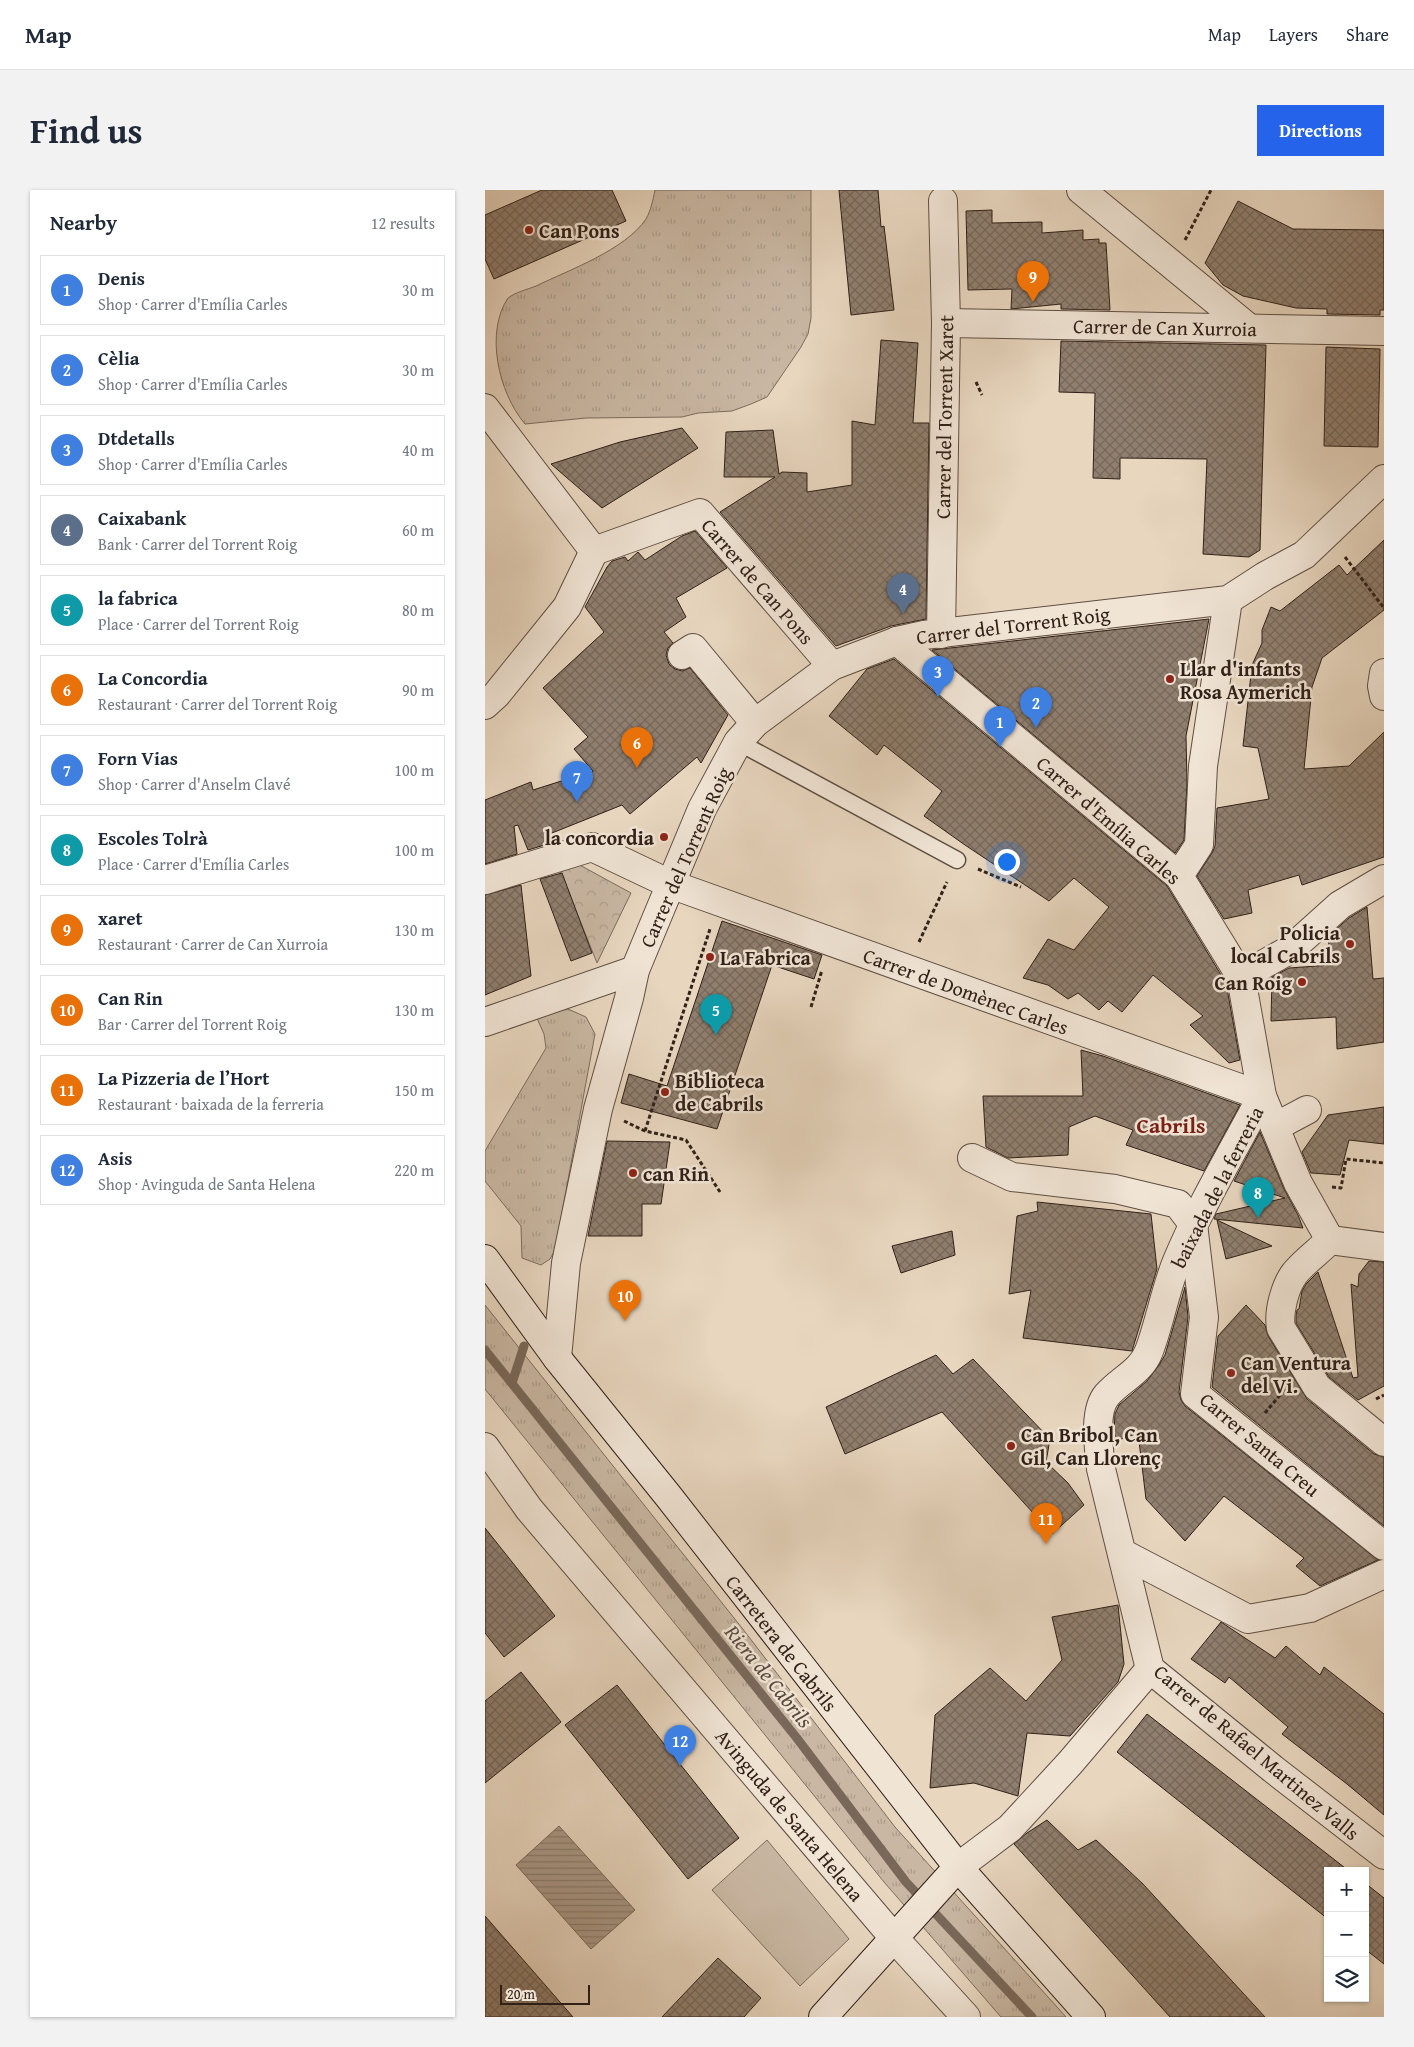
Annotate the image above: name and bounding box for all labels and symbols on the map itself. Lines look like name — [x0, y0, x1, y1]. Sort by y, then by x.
place label: Can Pons — [539, 216, 619, 245]
marker: Can Pons — [523, 224, 535, 236]
pin: 9 — [1017, 261, 1049, 302]
street label: Carrer de Can Xurroia — [1073, 311, 1258, 343]
street label: Carrer del Torrent Xaret — [928, 315, 960, 519]
street label: Carrer de Can Pons — [695, 511, 821, 651]
pin: 4 — [887, 573, 919, 614]
street label: Carrer del Torrent Roig — [915, 599, 1111, 651]
place label: Llar d'infants Rosa Aymerich — [1180, 654, 1312, 706]
pin: 3 — [922, 656, 954, 697]
marker: Llar d'infants Rosa Aymerich — [1164, 673, 1176, 685]
pin: 2 — [1020, 687, 1052, 728]
pin: 1 — [984, 706, 1016, 747]
pin: 6 — [621, 727, 653, 768]
street label: Carrer d'Emília Carles — [1030, 749, 1188, 891]
pin: 7 — [561, 761, 593, 802]
street label: Carrer del Torrent Roig — [632, 762, 738, 952]
place label: la concordia — [545, 823, 655, 852]
marker: la concordia — [658, 831, 670, 843]
your location — [994, 849, 1020, 875]
place label: Policia local Cabrils — [1230, 918, 1341, 970]
marker: Policia local Cabrils — [1344, 938, 1356, 950]
street label: Carrer de Domènec Carles — [859, 940, 1073, 1042]
place label: La Fabrica — [720, 943, 811, 972]
marker: La Fabrica — [704, 951, 716, 963]
place label: Can Roig — [1214, 968, 1292, 997]
marker: Can Roig — [1296, 976, 1308, 988]
pin: 5 — [700, 994, 732, 1035]
place label: Biblioteca de Cabrils — [675, 1066, 765, 1118]
marker: Biblioteca de Cabrils — [659, 1086, 671, 1098]
street label: baixada de la ferreria — [1164, 1101, 1271, 1273]
district label: Cabrils — [1137, 1109, 1205, 1141]
place label: can Rin — [643, 1159, 709, 1188]
marker: can Rin — [627, 1167, 639, 1179]
pin: 8 — [1242, 1177, 1274, 1218]
pin: 10 — [609, 1280, 641, 1321]
place label: Can Ventura del Vi. — [1241, 1348, 1352, 1400]
marker: Can Ventura del Vi. — [1225, 1367, 1237, 1379]
street label: Carrer Santa Creu — [1194, 1385, 1326, 1503]
place label: Can Bribol, Can Gil, Can Llorenç — [1021, 1420, 1160, 1472]
marker: Can Bribol, Can Gil, Can Llorenç — [1005, 1440, 1017, 1452]
pin: 11 — [1030, 1503, 1062, 1544]
street label: Carretera de Cabrils — [719, 1568, 845, 1718]
water label: Riera de Cabrils — [717, 1617, 821, 1735]
street label: Carrer de Rafael Martinez Valls — [1148, 1657, 1366, 1847]
street label: Avinguda de Santa Helena — [709, 1722, 871, 1908]
pin: 12 — [664, 1725, 696, 1766]
scale bar — [500, 1982, 590, 2005]

